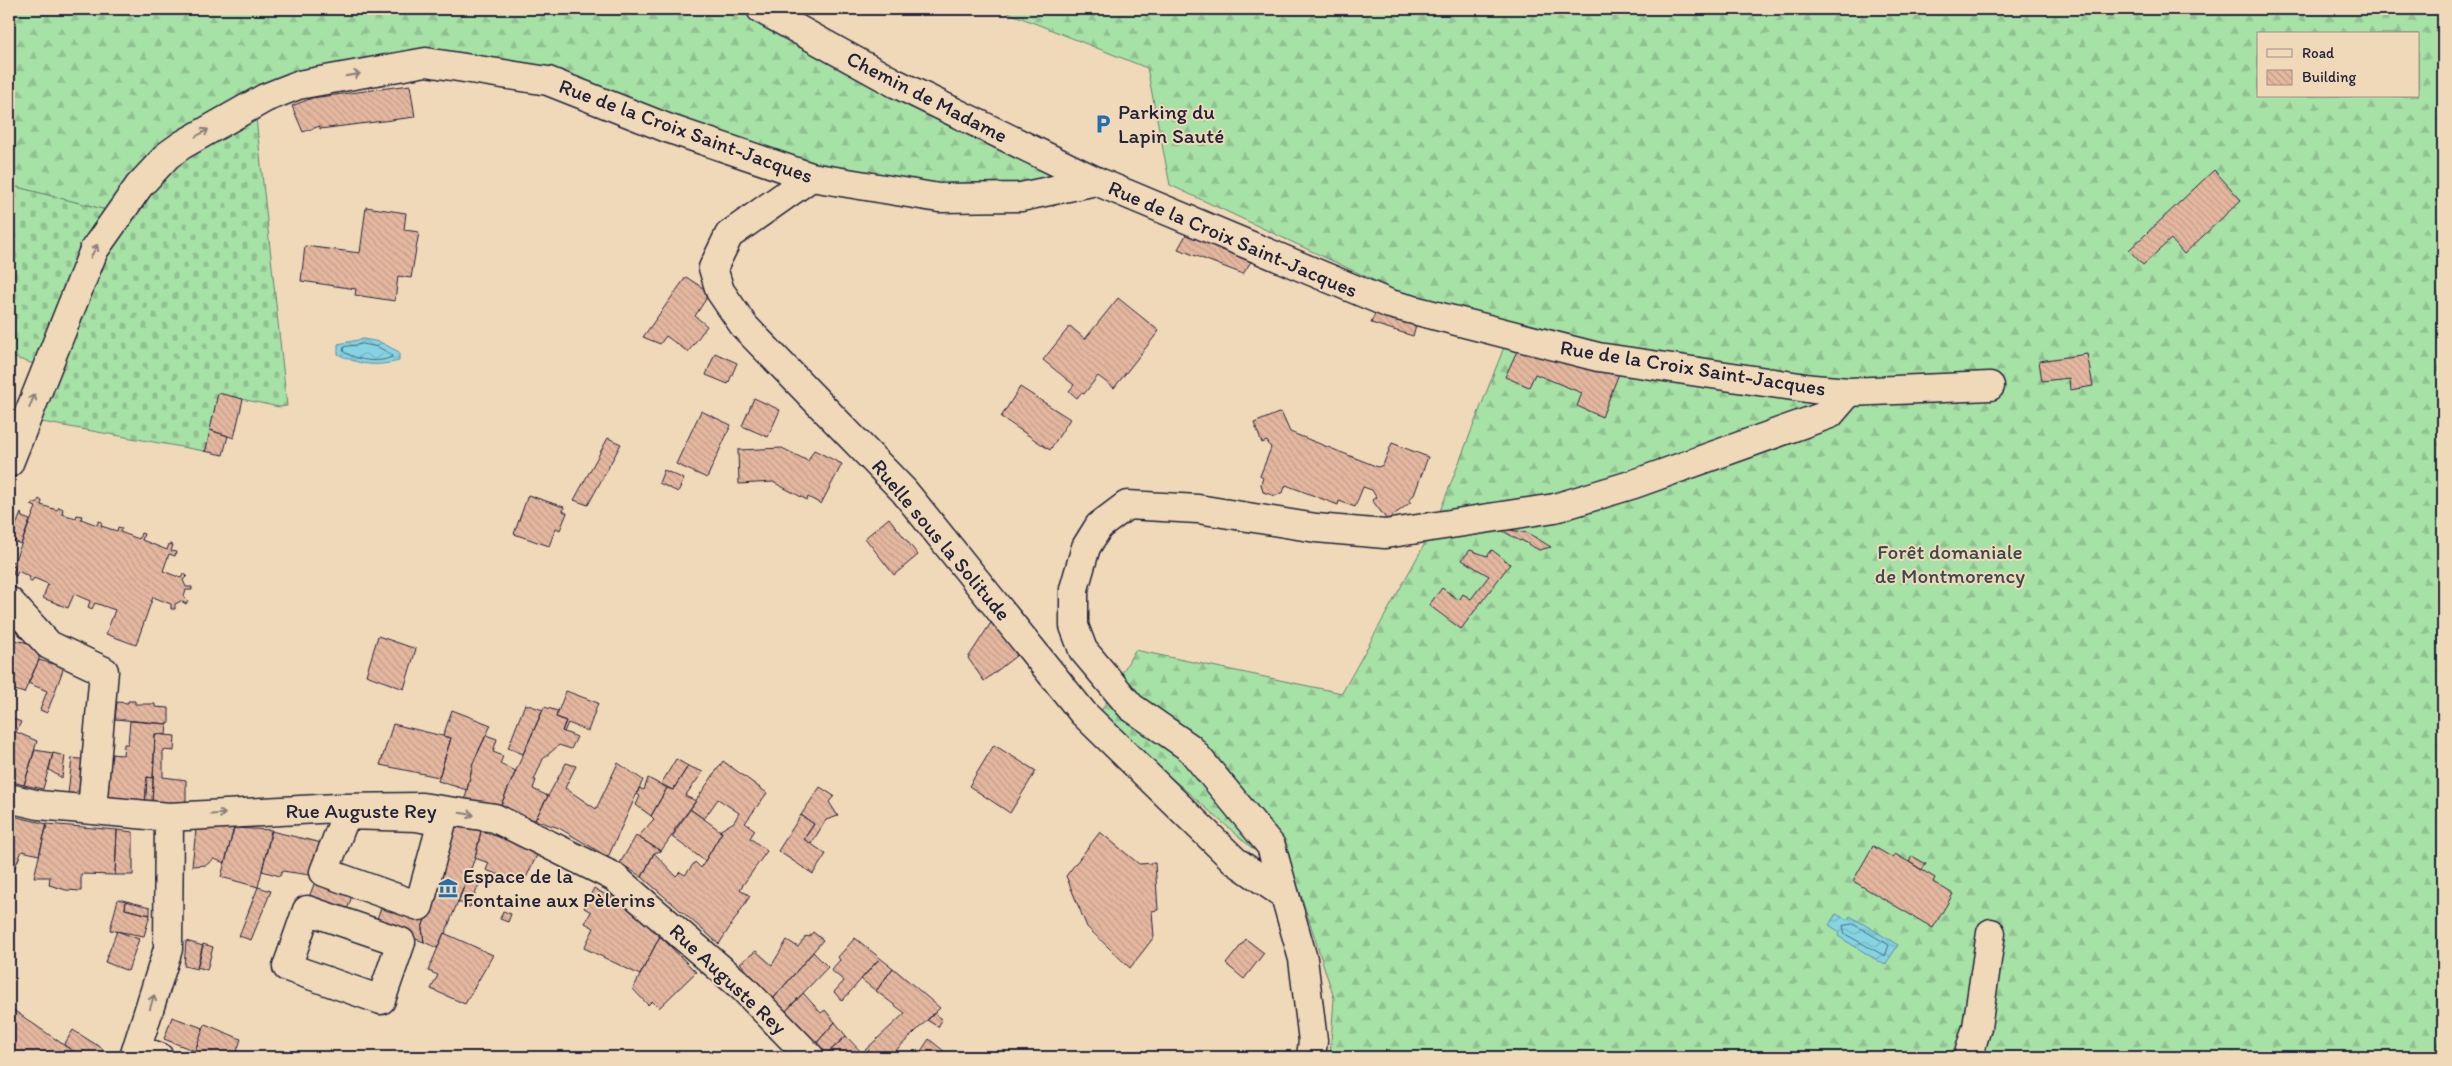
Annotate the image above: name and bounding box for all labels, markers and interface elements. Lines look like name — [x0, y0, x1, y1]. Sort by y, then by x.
legend — [2257, 32, 2420, 98]
text: Road — [2302, 44, 2335, 62]
street label: Chemin de Madame — [843, 45, 1012, 148]
text: Building — [2302, 68, 2356, 86]
one-way arrow — [344, 70, 360, 80]
street label: Rue de la Croix Saint-Jacques — [556, 73, 817, 188]
place label: Parking du Lapin Sauté — [1118, 99, 1224, 148]
parking icon: Parking du Lapin Sauté — [1092, 113, 1114, 135]
one-way arrow — [195, 127, 209, 137]
street label: Rue de la Croix Saint-Jacques — [1105, 175, 1362, 302]
one-way arrow — [90, 244, 99, 259]
street label: Rue de la Croix Saint-Jacques — [1559, 334, 1828, 401]
one-way arrow — [28, 394, 38, 409]
street label: Ruelle sous la Solitude — [867, 454, 1016, 625]
park label: Forêt domaniale de Montmorency — [1875, 539, 2025, 588]
street label: Rue Auguste Rey — [285, 798, 437, 823]
one-way arrow — [210, 809, 226, 818]
one-way arrow — [459, 809, 475, 819]
place label: Espace de la Fontaine aux Pèlerins — [463, 863, 655, 912]
museum icon: Espace de la Fontaine aux Pèlerins — [437, 877, 459, 899]
street label: Rue Auguste Rey — [665, 918, 792, 1039]
one-way arrow — [147, 994, 157, 1010]

